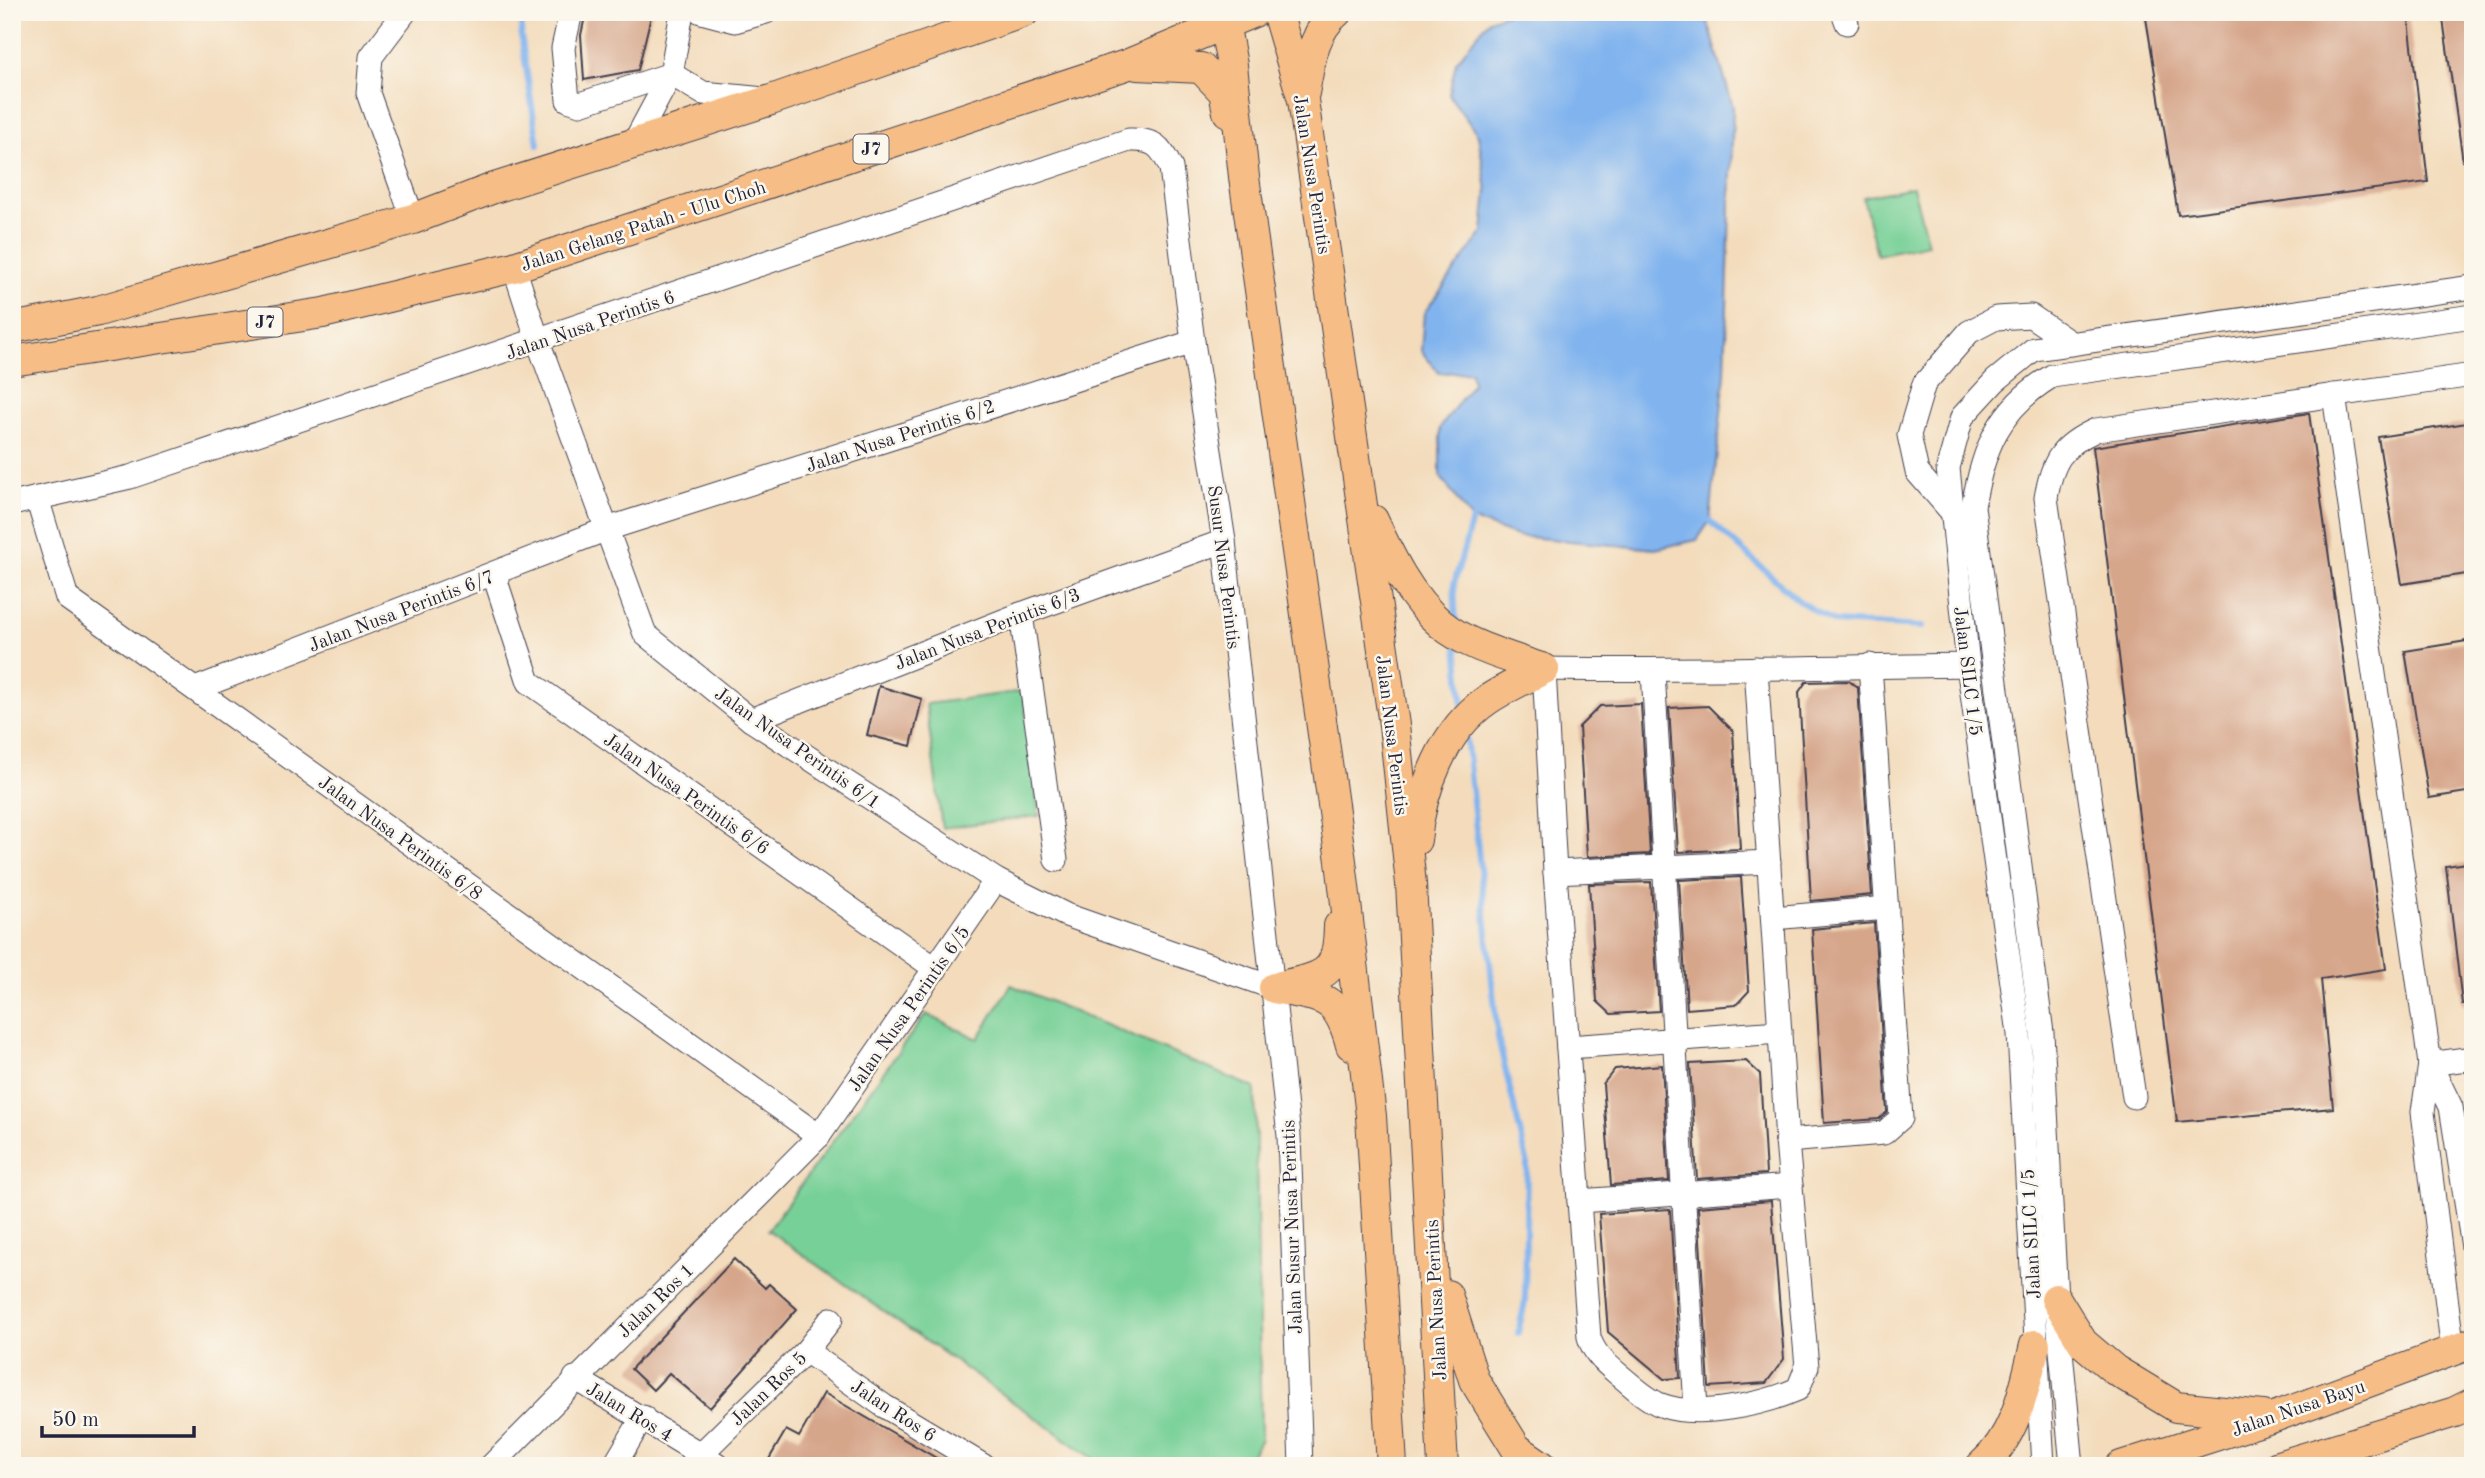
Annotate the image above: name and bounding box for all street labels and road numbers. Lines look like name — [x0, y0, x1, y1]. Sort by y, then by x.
street label: Jalan Nusa Perintis — [1289, 93, 1333, 256]
road number: J7 — [854, 134, 888, 164]
street label: Jalan Gelang Patah - Ulu Choh — [519, 179, 769, 276]
street label: Jalan Nusa Perintis 6 — [504, 288, 678, 364]
road number: J7 — [247, 308, 282, 336]
street label: Jalan Nusa Perintis 6/2 — [804, 398, 998, 477]
street label: Susur Nusa Perintis — [1203, 484, 1242, 650]
street label: Jalan Nusa Perintis 6/7 — [306, 568, 497, 657]
street label: Jalan Nusa Perintis 6/3 — [892, 586, 1083, 675]
street label: Jalan SILC 1/5 — [1949, 605, 1984, 737]
street label: Jalan Nusa Perintis — [1371, 654, 1410, 817]
street label: Jalan Nusa Perintis 6/1 — [710, 685, 883, 813]
street label: Jalan Nusa Perintis 6/6 — [599, 731, 772, 859]
street label: Jalan Nusa Perintis 6/8 — [314, 773, 485, 905]
street label: Jalan Nusa Perintis 6/5 — [846, 923, 974, 1096]
street label: Jalan Susur Nusa Perintis — [1280, 1119, 1307, 1335]
street label: Jalan SILC 1/5 — [2020, 1168, 2045, 1299]
street label: Jalan Nusa Perintis — [1424, 1219, 1451, 1381]
street label: Jalan Ros 1 — [615, 1261, 698, 1342]
street label: Jalan Ros 5 — [728, 1349, 811, 1430]
street label: Jalan Ros 6 — [847, 1378, 939, 1447]
street label: Jalan Nusa Bayu — [2230, 1378, 2368, 1441]
street label: Jalan Ros 4 — [582, 1380, 675, 1446]

